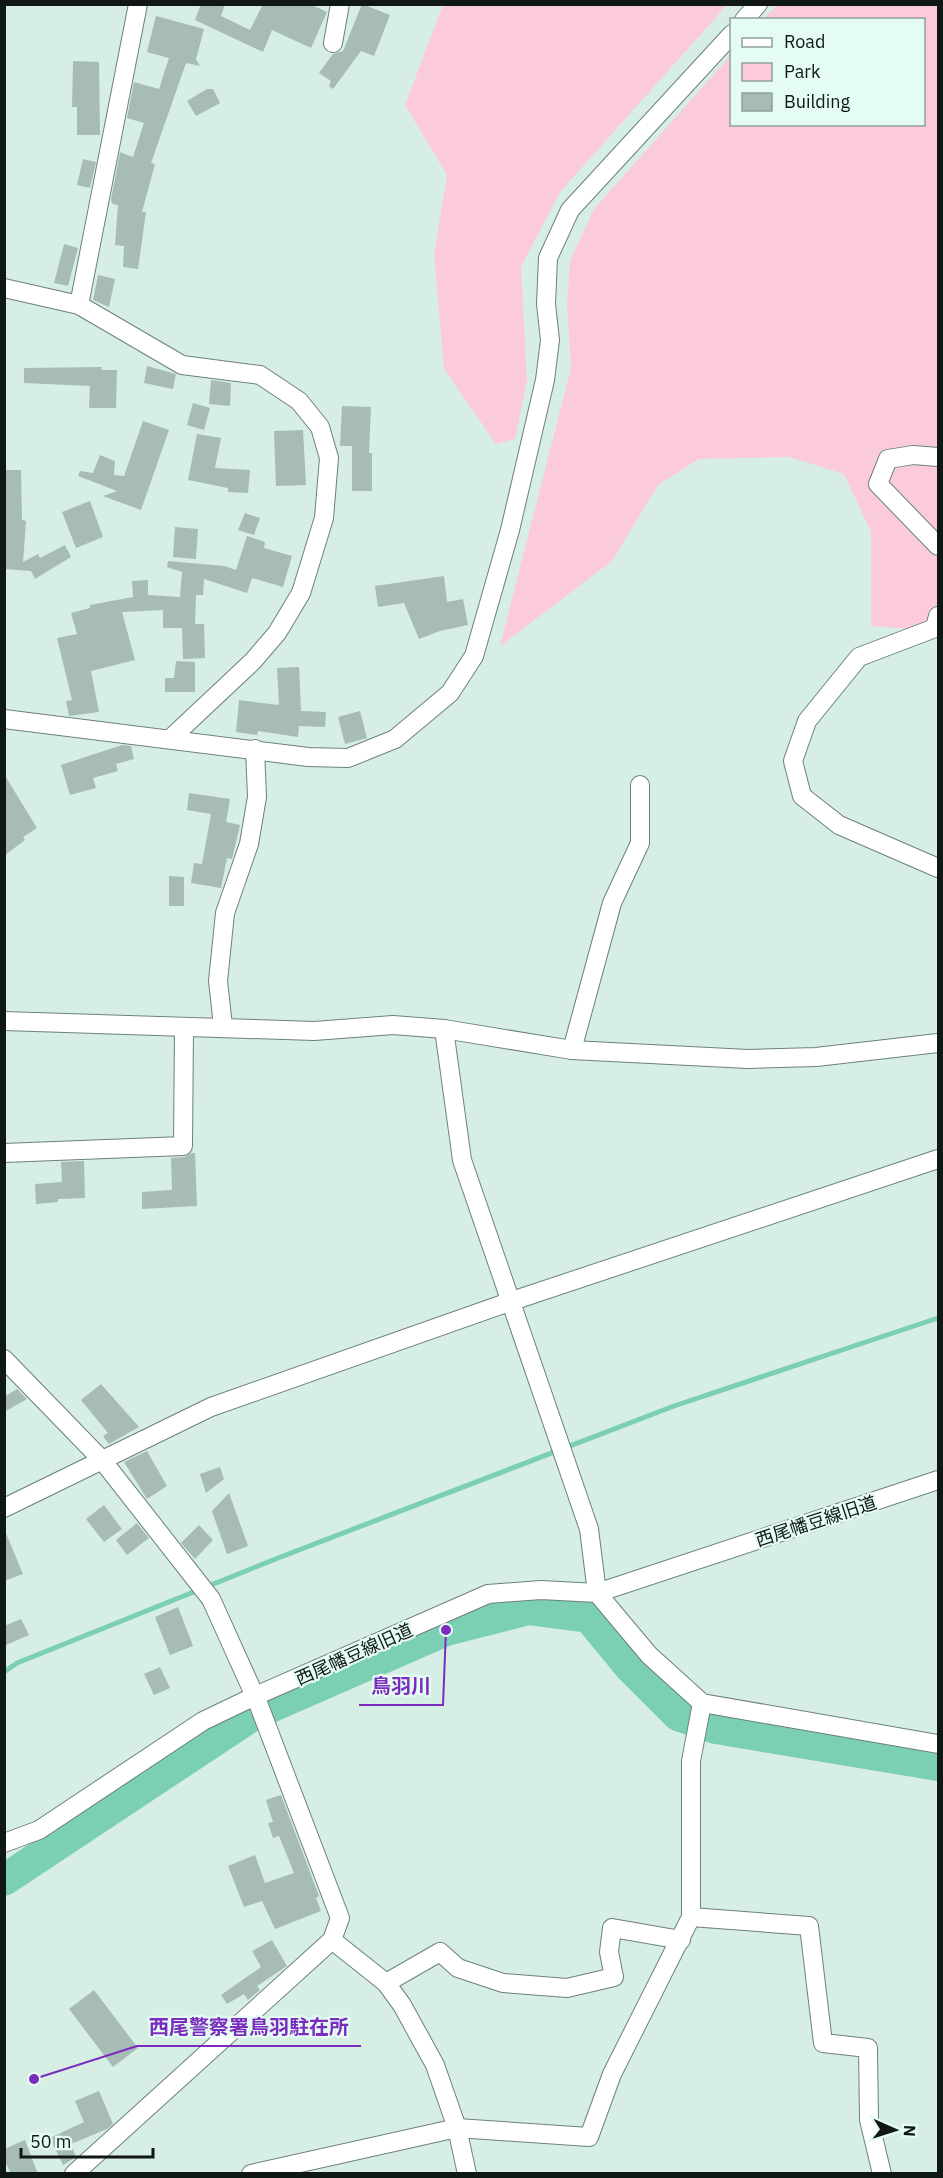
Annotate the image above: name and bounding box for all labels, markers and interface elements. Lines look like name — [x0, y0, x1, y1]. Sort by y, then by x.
legend — [730, 18, 925, 126]
text: Road — [784, 30, 825, 53]
text: Park — [784, 60, 821, 83]
text: Building — [784, 90, 851, 113]
street label: 西尾幡豆線旧道 — [753, 1491, 879, 1551]
street label: 西尾幡豆線旧道 — [292, 1618, 416, 1690]
callout: 鳥羽川 — [359, 1667, 443, 1705]
text: 鳥羽川 — [371, 1672, 431, 1699]
callout: 西尾警察署鳥羽駐在所 — [137, 2008, 361, 2046]
text: 西尾警察署鳥羽駐在所 — [149, 2013, 349, 2040]
north arrow — [865, 2100, 925, 2160]
scale bar — [21, 2121, 153, 2159]
text: N — [900, 2124, 920, 2137]
text: 50 m — [30, 2130, 72, 2153]

